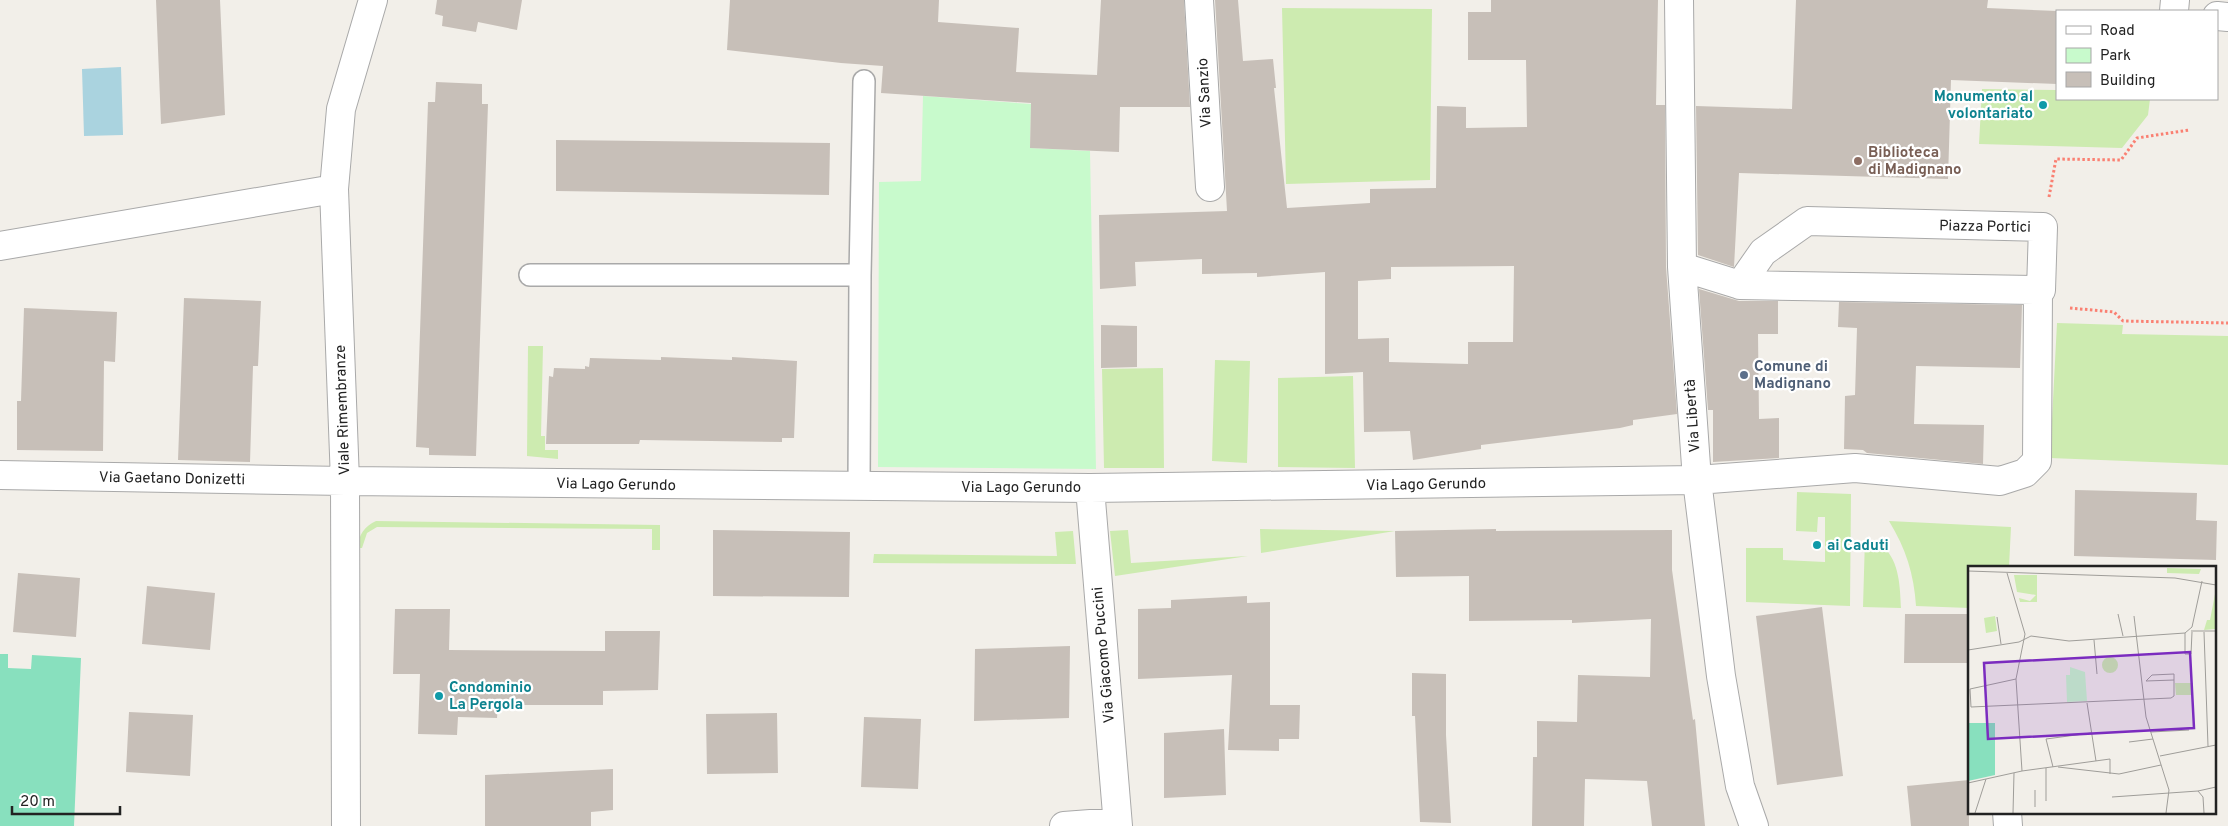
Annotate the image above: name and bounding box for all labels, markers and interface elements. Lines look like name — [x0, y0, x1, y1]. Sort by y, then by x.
legend — [2056, 10, 2218, 100]
text: Road — [2100, 22, 2135, 41]
text: Park — [2100, 47, 2131, 66]
street label: Via Sanzio — [1194, 57, 1217, 129]
text: Building — [2100, 72, 2155, 91]
place label: Monumento al volontariato — [1934, 88, 2033, 124]
marker: Monumento al volontariato — [2037, 99, 2049, 111]
place label: Biblioteca di Madignano — [1868, 144, 1962, 180]
marker: Biblioteca di Madignano — [1852, 155, 1864, 167]
street label: Piazza Portici — [1939, 217, 2031, 238]
street label: Viale Rimembranze — [332, 344, 355, 476]
place label: Comune di Madignano — [1754, 358, 1831, 394]
marker: Comune di Madignano — [1738, 369, 1750, 381]
street label: Via Libertà — [1681, 379, 1706, 453]
street label: Via Gaetano Donizetti — [99, 469, 245, 490]
street label: Via Lago Gerundo — [556, 475, 676, 496]
street label: Via Lago Gerundo — [1366, 475, 1486, 496]
street label: Via Lago Gerundo — [961, 479, 1081, 498]
place label: ai Caduti — [1827, 537, 1889, 556]
marker: ai Caduti — [1811, 539, 1823, 551]
inset map — [1968, 566, 2216, 814]
street label: Via Giacomo Puccini — [1089, 586, 1120, 724]
place label: Condominio La Pergola — [449, 679, 532, 715]
marker: Condominio La Pergola — [433, 690, 445, 702]
scale bar — [12, 784, 120, 816]
text: 20 m — [20, 793, 55, 812]

